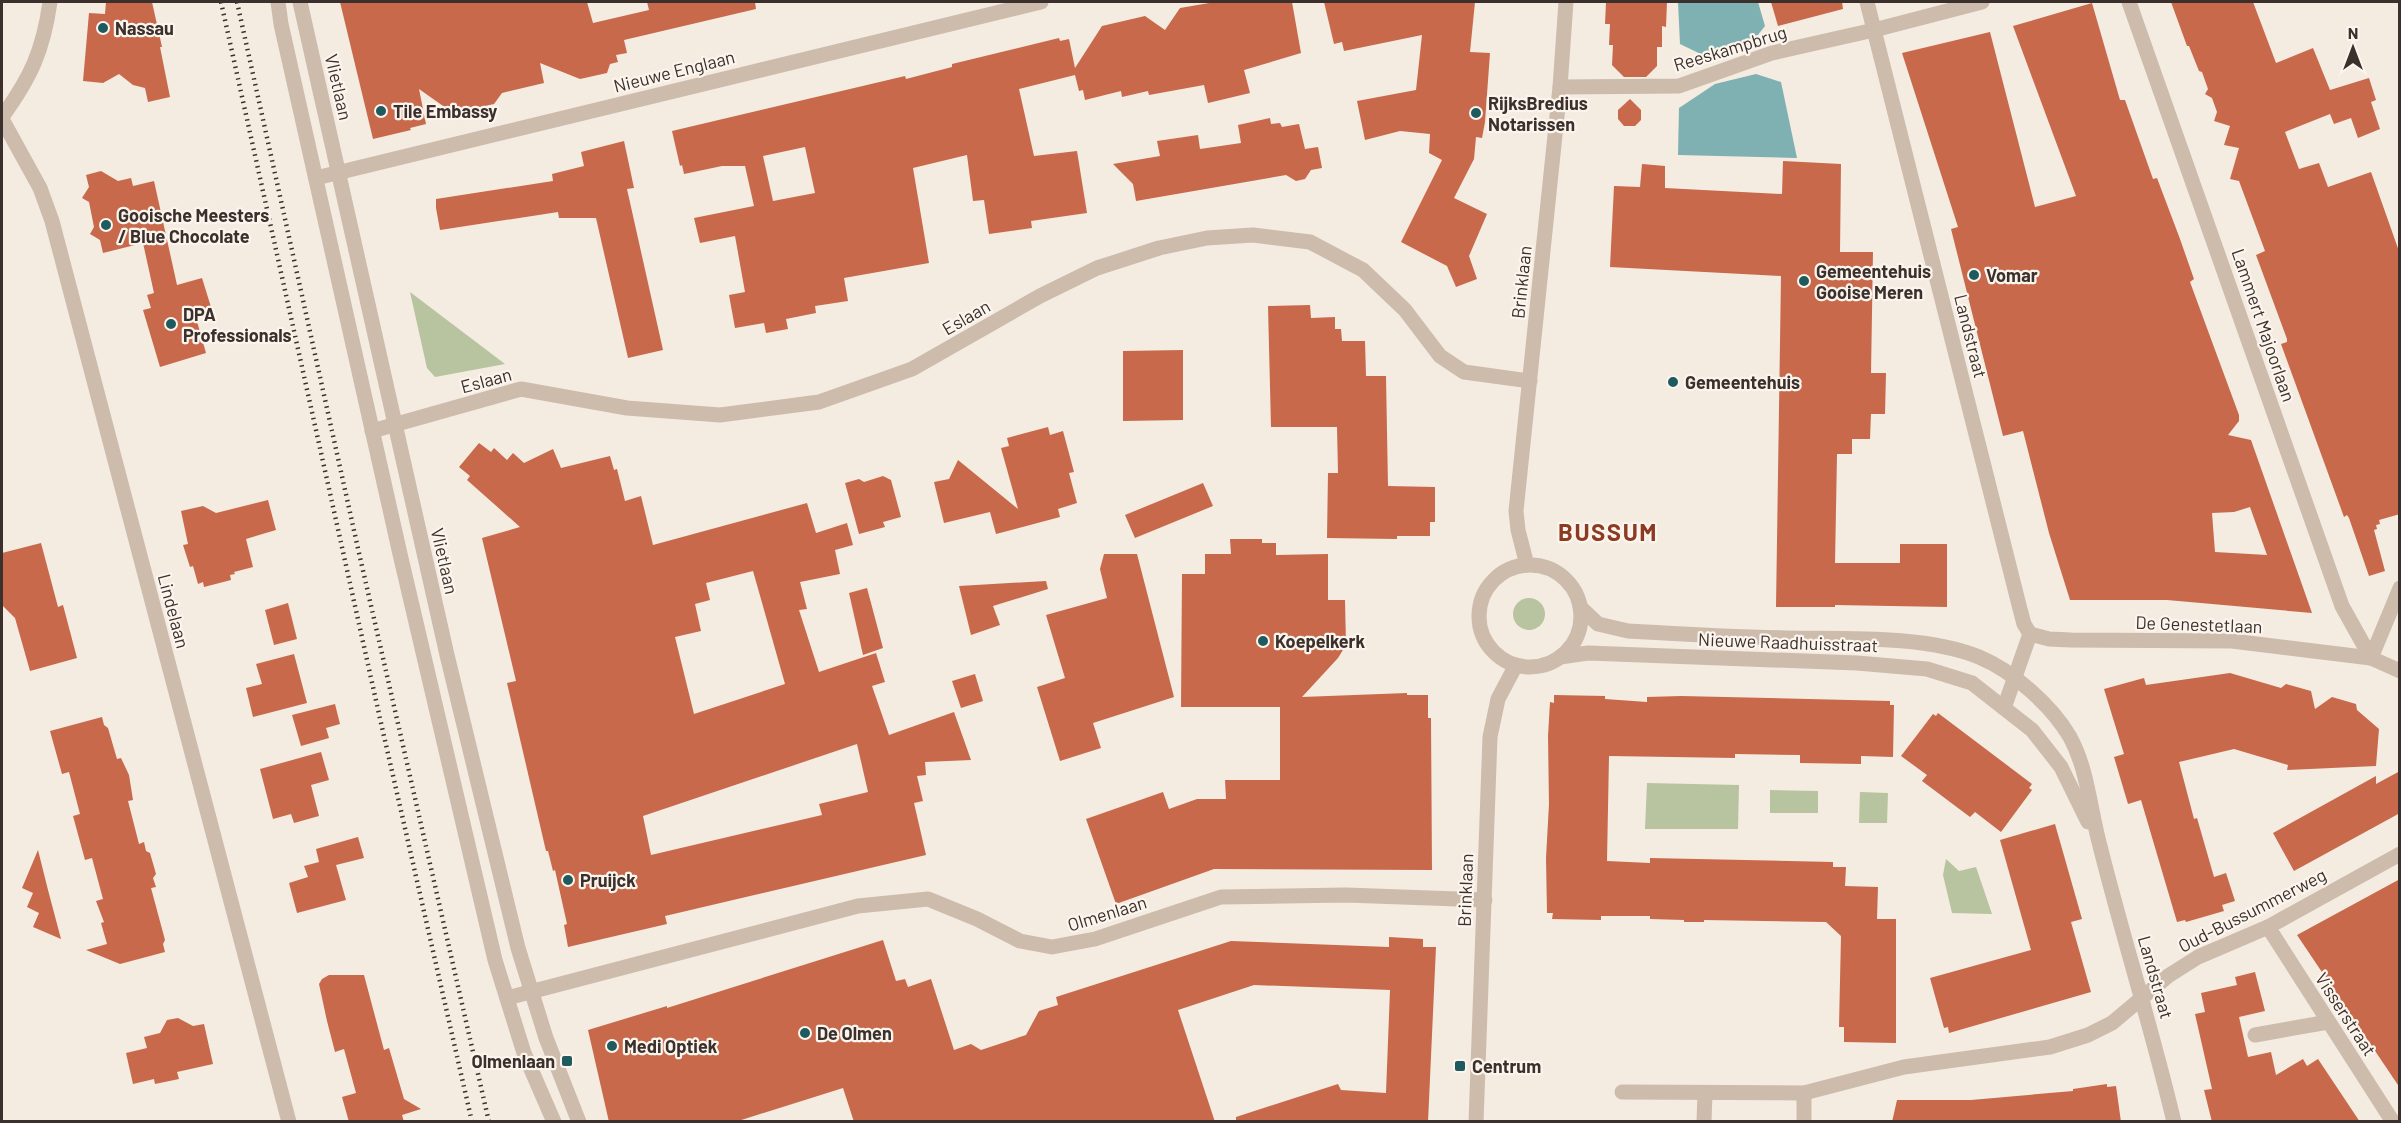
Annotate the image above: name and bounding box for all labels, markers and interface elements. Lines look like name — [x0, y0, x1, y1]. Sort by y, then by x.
place label: Nassau — [115, 17, 174, 39]
north arrow — [2323, 18, 2383, 78]
street label: Reeskampbrug — [1671, 20, 1789, 76]
marker: Nassau — [96, 21, 110, 35]
text: N — [2348, 23, 2358, 42]
street label: Nieuwe Englaan — [611, 45, 737, 97]
street label: Vlietlaan — [321, 52, 357, 122]
place label: RijksBredius Notarissen — [1488, 92, 1588, 135]
place label: Tile Embassy — [393, 100, 497, 122]
marker: Tile Embassy — [374, 104, 388, 118]
marker: RijksBredius Notarissen — [1469, 106, 1483, 120]
place label: Gooische Meesters / Blue Chocolate — [118, 204, 269, 247]
marker: Gooische Meesters / Blue Chocolate — [99, 218, 113, 232]
street label: Brinklaan — [1506, 244, 1536, 320]
street label: Lammert Majoorlaan — [2227, 246, 2301, 404]
place label: Gemeentehuis Gooise Meren — [1816, 260, 1931, 303]
place label: Vomar — [1986, 264, 2038, 286]
marker: Vomar — [1967, 268, 1981, 282]
marker: Gemeentehuis Gooise Meren — [1797, 274, 1811, 288]
street label: Landstraat — [1950, 292, 1992, 380]
street label: Eslaan — [938, 295, 994, 339]
place label: DPA Professionals — [183, 303, 292, 346]
marker: DPA Professionals — [164, 317, 178, 331]
street label: Eslaan — [458, 363, 514, 397]
place label: Gemeentehuis — [1685, 371, 1800, 393]
marker: Gemeentehuis — [1666, 375, 1680, 389]
district label: BUSSUM — [1558, 517, 1658, 546]
street label: Vlietlaan — [427, 526, 463, 596]
street label: Lindelaan — [154, 571, 194, 651]
street label: De Genestetlaan — [2135, 611, 2263, 637]
street label: Nieuwe Raadhuisstraat — [1698, 628, 1878, 656]
place label: Koepelkerk — [1275, 630, 1365, 652]
marker: Koepelkerk — [1256, 634, 1270, 648]
street label: Brinklaan — [1453, 853, 1477, 927]
street label: Oud-Bussummerweg — [2174, 863, 2330, 957]
place label: Pruijck — [580, 869, 636, 891]
marker: Pruijck — [561, 873, 575, 887]
street label: Olmenlaan — [1065, 891, 1149, 935]
street label: Landstraat — [2134, 933, 2178, 1021]
street label: Visserstraat — [2311, 968, 2381, 1060]
place label: De Olmen — [817, 1022, 892, 1044]
marker: De Olmen — [798, 1026, 812, 1040]
place label: Medi Optiek — [624, 1035, 718, 1057]
marker: Medi Optiek — [605, 1039, 619, 1053]
place label: Olmenlaan — [472, 1050, 555, 1072]
marker: Olmenlaan — [560, 1054, 574, 1068]
place label: Centrum — [1472, 1055, 1541, 1077]
marker: Centrum — [1453, 1059, 1467, 1073]

